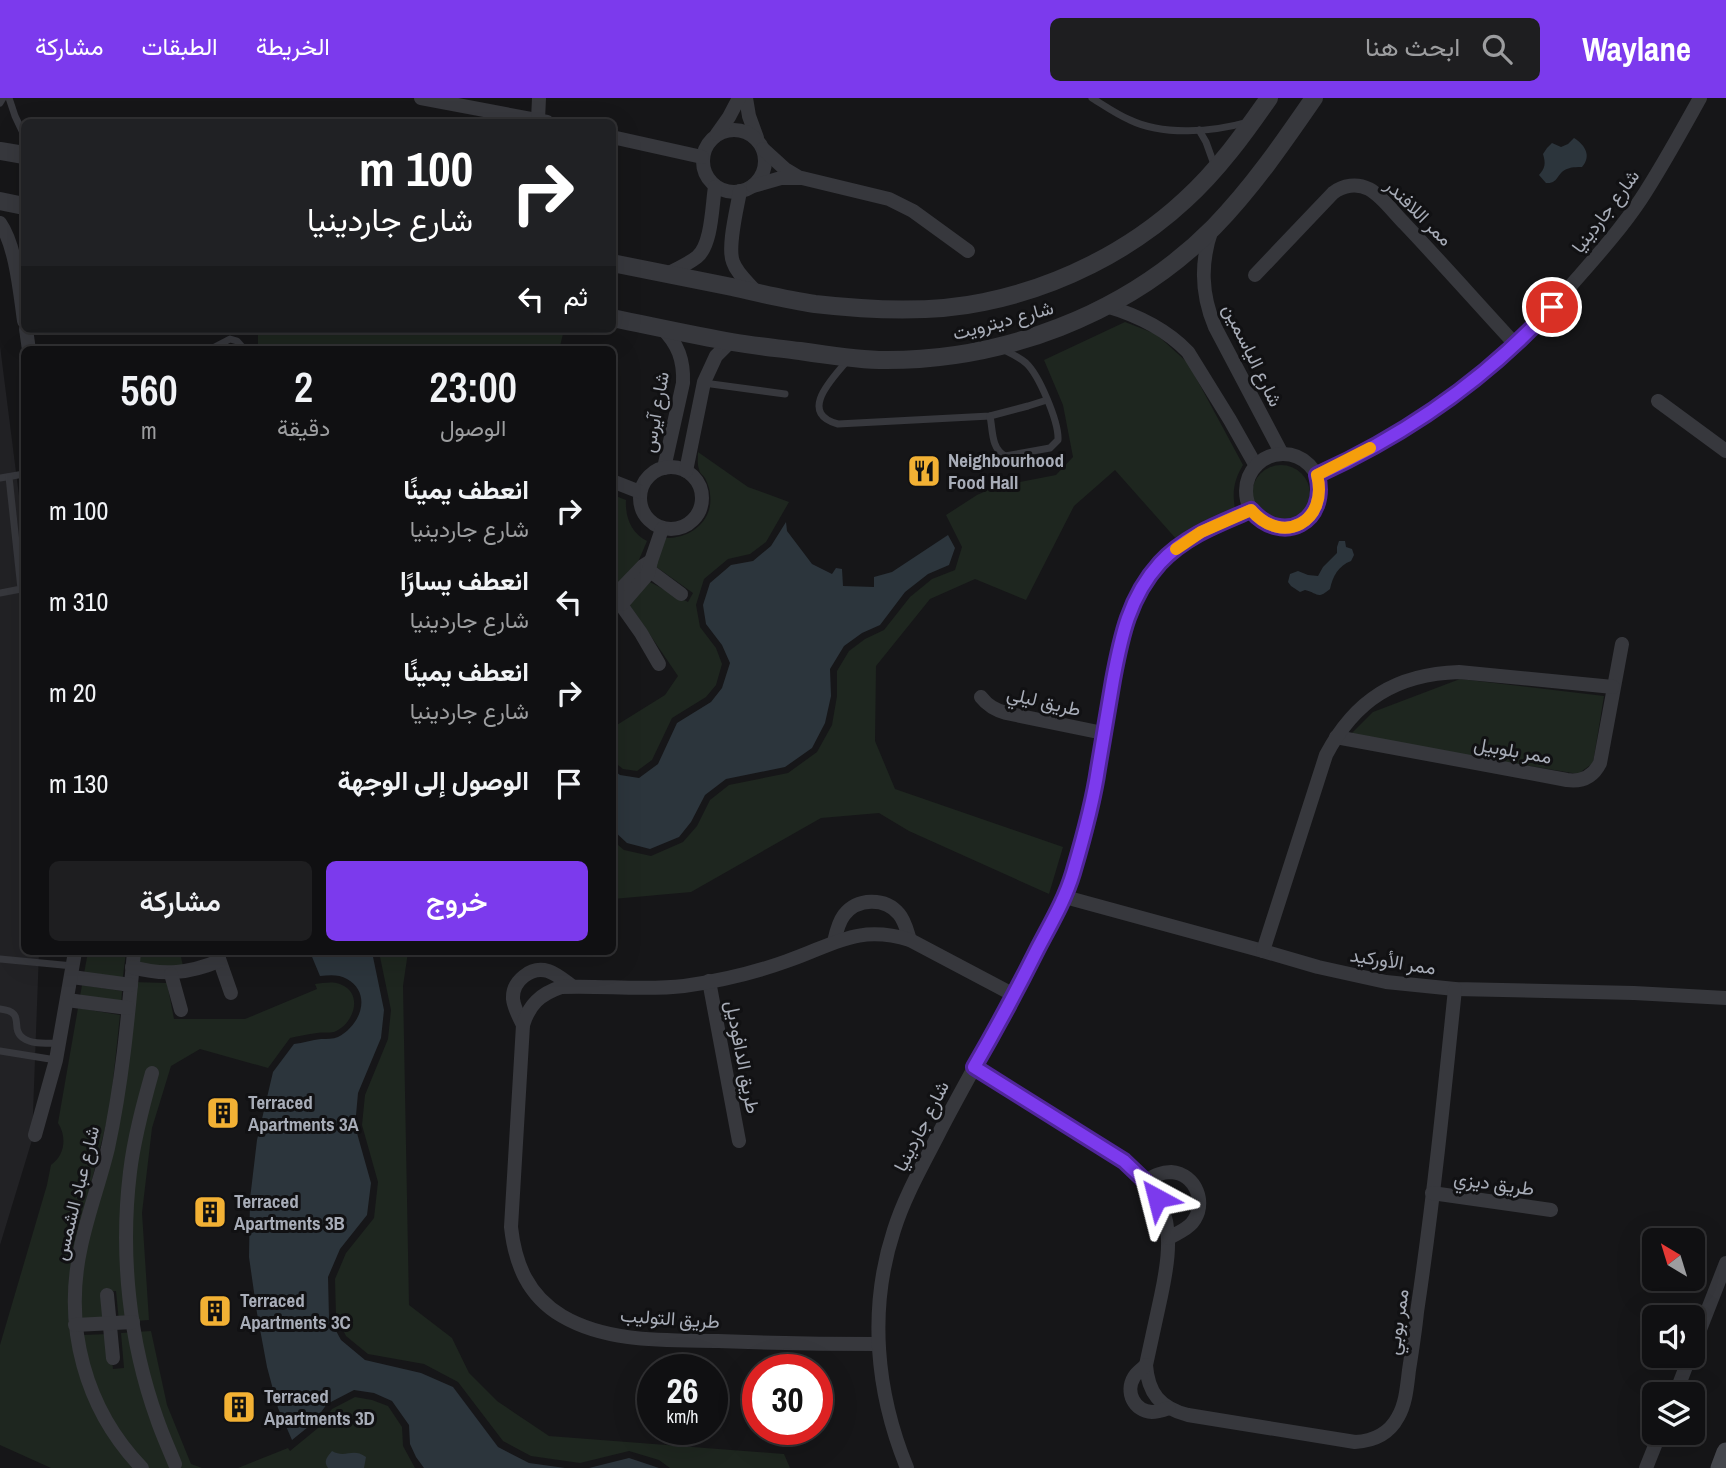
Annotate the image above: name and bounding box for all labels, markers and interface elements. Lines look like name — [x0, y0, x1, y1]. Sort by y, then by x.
search box — [1050, 18, 1540, 81]
text: Waylane — [1582, 27, 1691, 71]
text: ابحث هنا — [1365, 29, 1460, 64]
text: مشاركة — [35, 30, 103, 62]
text: الطبقات — [141, 30, 218, 62]
text: الخريطة — [256, 30, 330, 62]
icon: search — [1478, 30, 1516, 68]
text: 100 m — [359, 135, 473, 201]
icon: right — [497, 147, 588, 238]
street label: شارع جاردينيا — [1565, 164, 1645, 258]
street label: ممر اللافندر — [1379, 172, 1458, 251]
text: شارع جاردينيا — [307, 198, 473, 241]
pin — [1522, 277, 1582, 337]
text: ثم — [564, 279, 588, 314]
icon: left — [512, 280, 550, 318]
icon: arrive — [1533, 288, 1571, 326]
street label: شارع ديترويت — [950, 294, 1056, 346]
street label: شارع الياسمين — [1217, 299, 1289, 411]
text: 2 — [294, 359, 313, 415]
text: 23:00 — [429, 359, 517, 415]
text: 560 — [120, 362, 178, 418]
street label: شارع آيرس — [635, 369, 675, 455]
text: دقيقة — [277, 412, 330, 443]
text: الوصول — [440, 412, 506, 443]
text: m — [141, 415, 157, 446]
place label: Neighbourhood Food Hall — [948, 447, 1064, 495]
restaurant icon: Neighbourhood Food Hall — [905, 452, 943, 490]
text: انعطف يمينًا — [403, 472, 529, 507]
icon: right — [550, 492, 588, 530]
text: 100 m — [49, 493, 108, 528]
text: شارع جاردينيا — [410, 513, 529, 544]
text: انعطف يسارًا — [400, 563, 529, 598]
icon: left — [550, 583, 588, 621]
text: 310 m — [49, 584, 108, 619]
text: شارع جاردينيا — [410, 604, 529, 635]
text: انعطف يمينًا — [403, 654, 529, 689]
icon: right — [550, 674, 588, 712]
text: 20 m — [49, 675, 96, 710]
street label: طريق ليلي — [1004, 680, 1084, 725]
text: شارع جاردينيا — [410, 695, 529, 726]
street label: ممر بلوبيل — [1472, 730, 1554, 770]
text: الوصول إلى الوجهة — [337, 763, 529, 798]
icon: arrive — [550, 765, 588, 803]
text: 130 m — [49, 766, 108, 801]
button: مشاركة — [49, 861, 312, 941]
button: خروج — [326, 861, 588, 941]
street label: ممر الأوركيد — [1348, 941, 1438, 981]
street label: طريق الدافوديل — [719, 998, 767, 1116]
street label: شارع جاردينيا — [887, 1076, 955, 1176]
place label: Terraced Apartments 3A — [248, 1089, 360, 1137]
building icon: Terraced Apartments 3A — [204, 1094, 242, 1132]
street label: شارع عباد الشمس — [47, 1123, 105, 1263]
position arrow — [1120, 1161, 1194, 1235]
street label: طريق ديزي — [1452, 1164, 1536, 1204]
place label: Terraced Apartments 3B — [234, 1188, 345, 1236]
building icon: Terraced Apartments 3B — [191, 1193, 229, 1231]
north arrow — [1642, 1228, 1704, 1292]
map controls — [1642, 1228, 1705, 1445]
place label: Terraced Apartments 3C — [240, 1287, 351, 1335]
street label: ممر بوبي — [1380, 1287, 1417, 1357]
building icon: Terraced Apartments 3C — [196, 1292, 234, 1330]
street label: طريق التوليب — [619, 1302, 721, 1334]
button: sound — [1642, 1305, 1705, 1368]
speed limit sign: 30 — [742, 1354, 833, 1445]
text: 26 — [667, 1367, 698, 1414]
button: layers — [1642, 1382, 1705, 1445]
place label: Terraced Apartments 3D — [264, 1383, 375, 1431]
building icon: Terraced Apartments 3D — [220, 1388, 258, 1426]
text: km/h — [667, 1404, 699, 1429]

